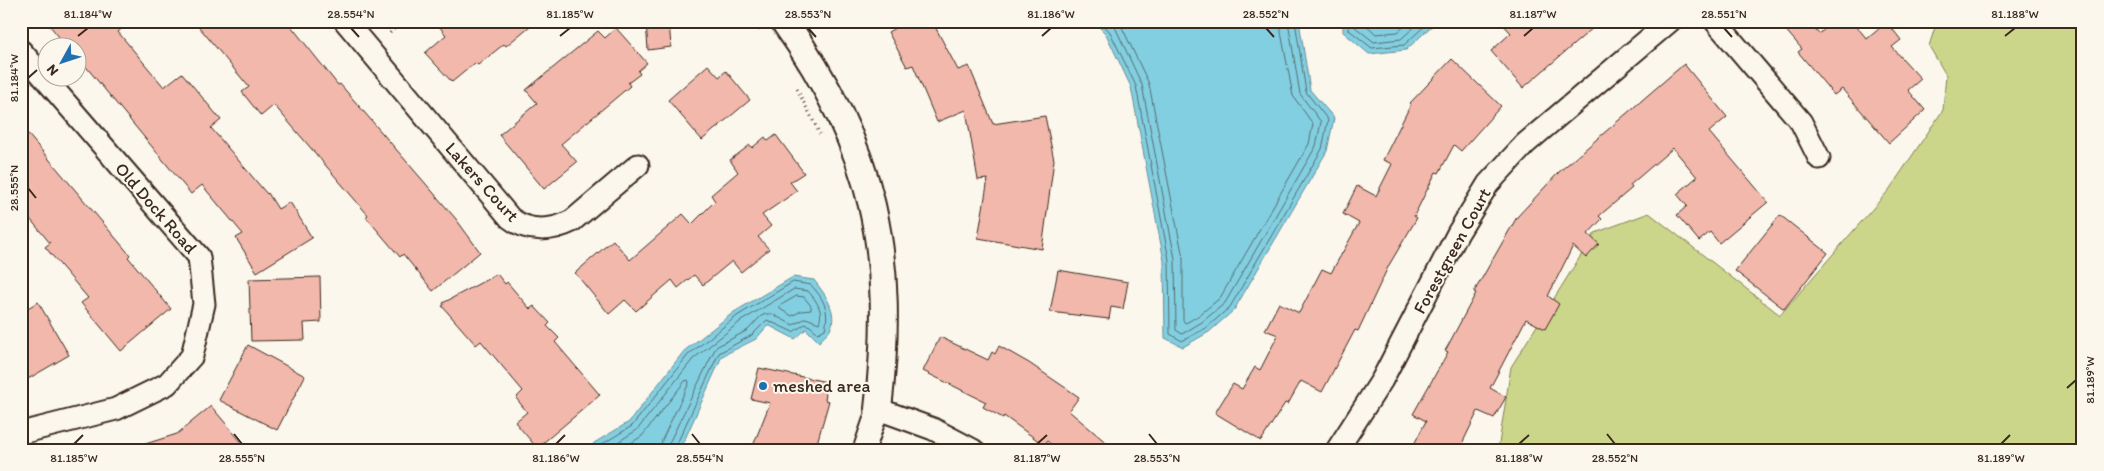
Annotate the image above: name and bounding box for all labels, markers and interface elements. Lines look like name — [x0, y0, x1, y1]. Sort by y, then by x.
text: 81.184°W — [64, 7, 112, 21]
text: 28.554°N — [327, 7, 375, 21]
text: 81.185°W — [546, 7, 594, 21]
text: 28.553°N — [785, 7, 831, 21]
text: 81.186°W — [1027, 7, 1075, 21]
text: 28.552°N — [1243, 7, 1289, 21]
text: 81.187°W — [1510, 7, 1557, 21]
text: 28.551°N — [1701, 7, 1747, 21]
text: 81.188°W — [1991, 7, 2039, 21]
north arrow — [38, 38, 88, 88]
text: 81.184°W — [7, 54, 21, 102]
text: N — [43, 61, 62, 79]
street label: Lakers Court — [440, 138, 524, 227]
street label: Old Dock Road — [110, 158, 202, 259]
text: 28.555°N — [7, 165, 21, 211]
street label: Forestgreen Court — [1408, 184, 1496, 318]
text: 81.189°W — [2083, 356, 2097, 404]
place label: meshed area — [773, 375, 871, 397]
marker: meshed area — [757, 380, 769, 392]
text: 81.185°W — [50, 451, 98, 465]
text: 28.555°N — [219, 451, 265, 465]
text: 81.186°W — [532, 451, 580, 465]
text: 28.554°N — [676, 451, 724, 465]
text: 81.187°W — [1014, 451, 1061, 465]
text: 28.553°N — [1134, 451, 1180, 465]
text: 81.188°W — [1495, 451, 1543, 465]
text: 28.552°N — [1592, 451, 1638, 465]
text: 81.189°W — [1977, 451, 2025, 465]

